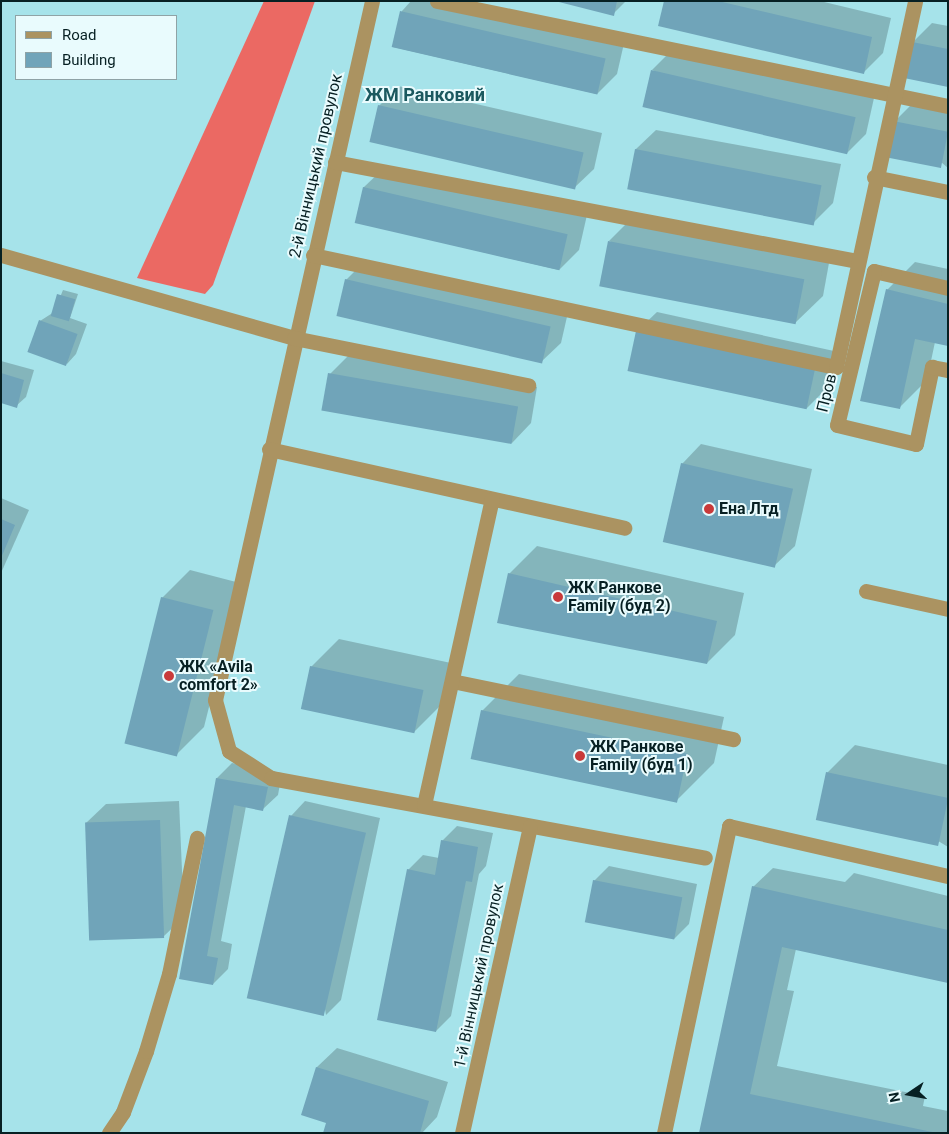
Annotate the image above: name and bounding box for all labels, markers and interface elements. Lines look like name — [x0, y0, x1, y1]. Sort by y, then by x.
legend — [15, 15, 178, 80]
text: Road — [62, 26, 96, 44]
text: Building — [62, 51, 116, 69]
street label: 2-й Вінницький провулок — [285, 72, 347, 260]
district label: ЖМ Ранковий — [365, 84, 485, 106]
street label: Пров — [813, 372, 841, 414]
place label: Ена Лтд — [719, 499, 779, 519]
marker: Ена Лтд — [703, 503, 715, 515]
place label: ЖК Ранкове Family (буд 2) — [568, 578, 671, 616]
marker: ЖК Ранкове Family (буд 2) — [552, 591, 564, 603]
place label: ЖК «Avila comfort 2» — [179, 657, 258, 695]
marker: ЖК «Avila comfort 2» — [163, 670, 175, 682]
place label: ЖК Ранкове Family (буд 1) — [590, 737, 693, 775]
marker: ЖК Ранкове Family (буд 1) — [574, 750, 586, 762]
street label: 1-й Вінницький провулок — [450, 882, 508, 1070]
north arrow — [884, 1069, 934, 1119]
text: N — [885, 1091, 903, 1104]

